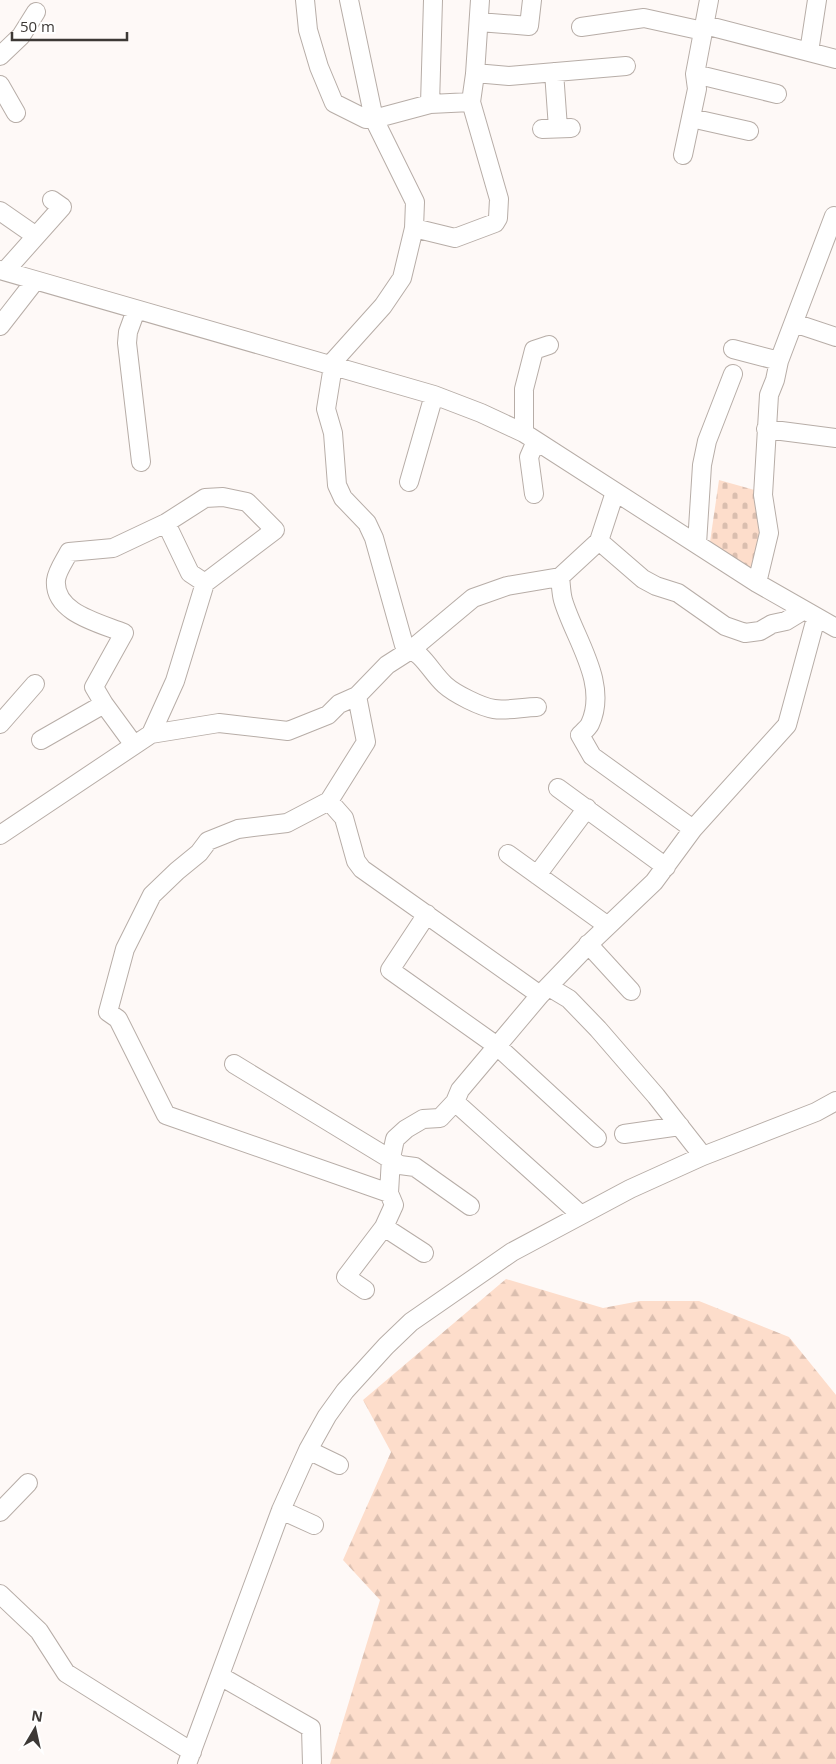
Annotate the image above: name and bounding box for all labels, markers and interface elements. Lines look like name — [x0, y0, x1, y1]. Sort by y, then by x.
scale bar — [12, 10, 128, 42]
text: 50 m — [20, 16, 55, 36]
north arrow — [10, 1704, 60, 1754]
text: N — [30, 1705, 44, 1726]

